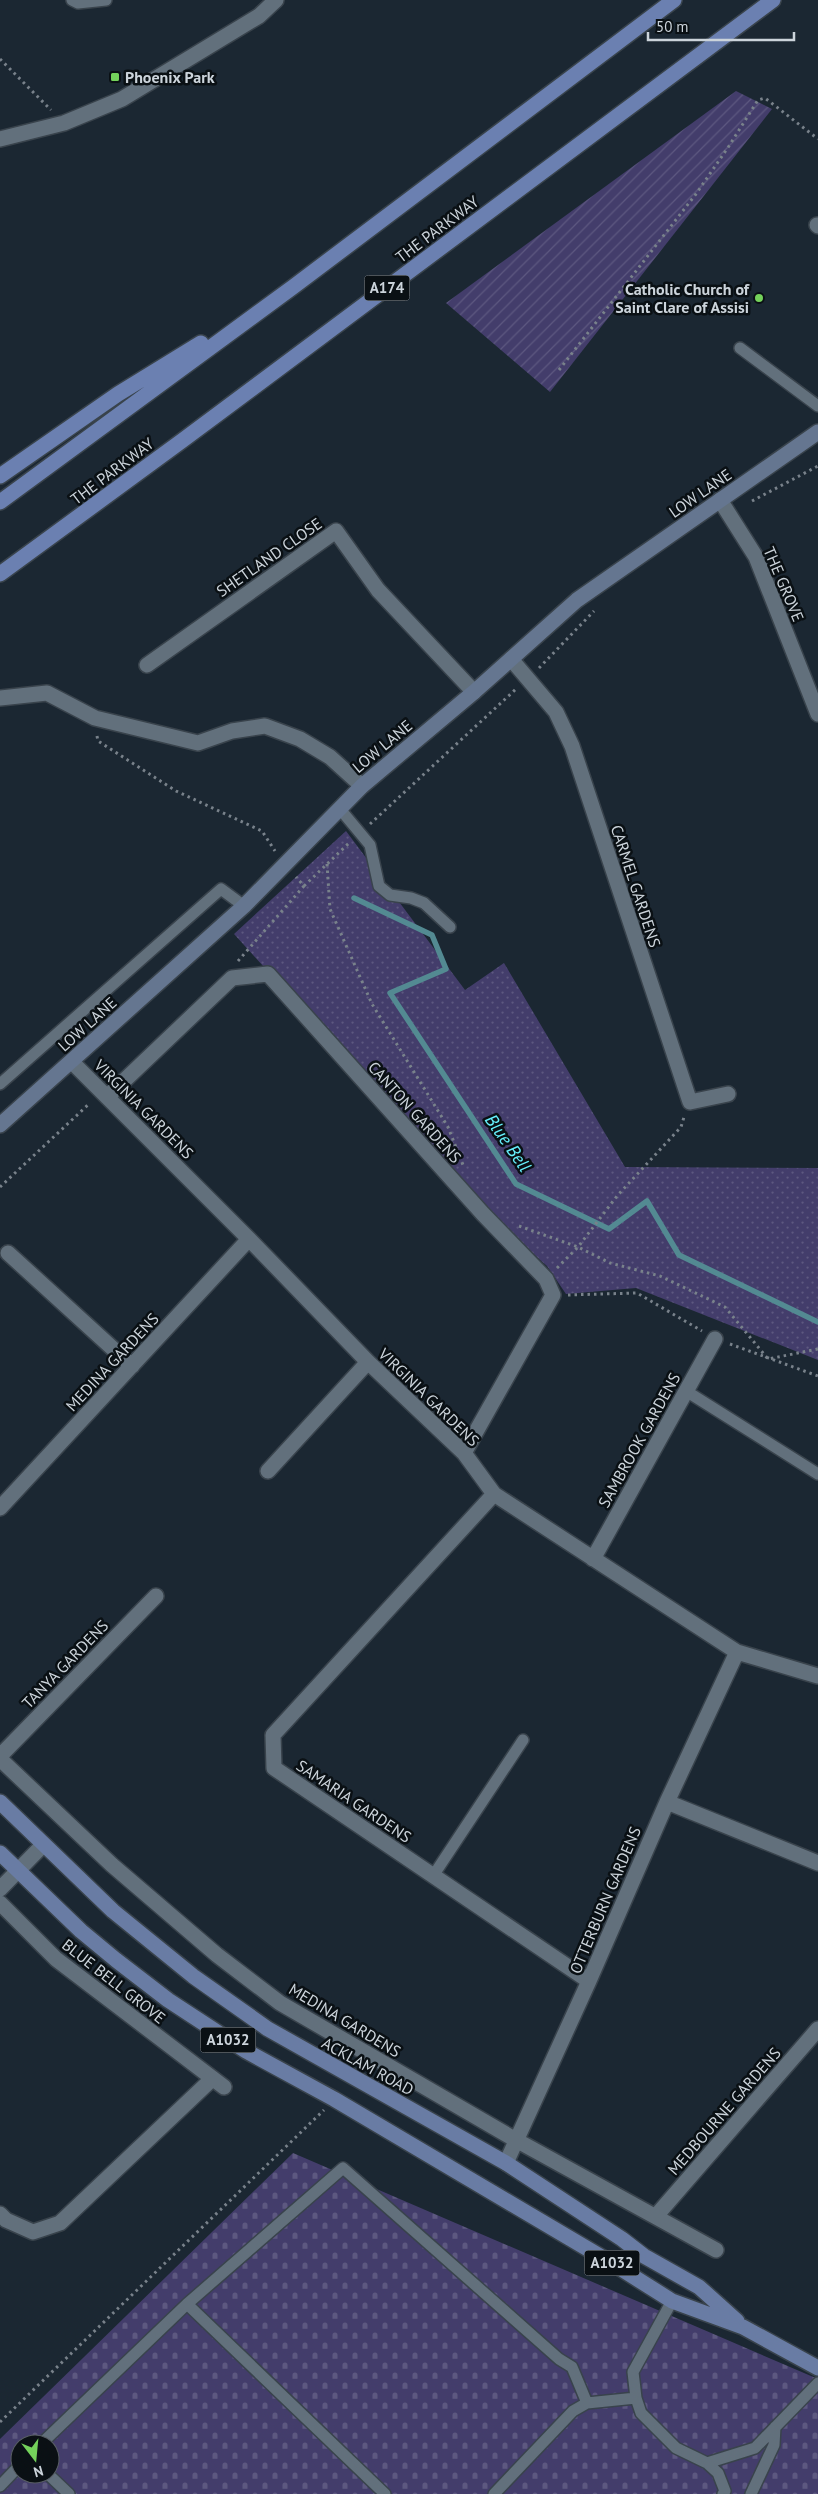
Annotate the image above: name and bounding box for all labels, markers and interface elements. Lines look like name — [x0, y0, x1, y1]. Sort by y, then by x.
scale bar — [648, 10, 794, 42]
text: 50 m — [656, 17, 689, 36]
place label: Phoenix Park — [125, 67, 215, 87]
marker: Phoenix Park — [109, 71, 121, 83]
street label: THE PARKWAY — [391, 191, 483, 267]
road number: A174 — [364, 276, 410, 300]
place label: Catholic Church of Saint Clare of Assisi — [615, 279, 750, 317]
marker: Catholic Church of Saint Clare of Assisi — [753, 292, 765, 304]
street label: THE PARKWAY — [66, 433, 158, 509]
street label: LOW LANE — [665, 464, 735, 522]
street label: SHETLAND CLOSE — [212, 513, 326, 601]
street label: THE GROVE — [759, 544, 809, 624]
street label: LOW LANE — [348, 715, 416, 777]
street label: CARMEL GARDENS — [607, 822, 665, 950]
street label: LOW LANE — [54, 992, 120, 1056]
street label: VIRGINIA GARDENS — [89, 1054, 198, 1163]
street label: CANTON GARDENS — [364, 1057, 466, 1167]
water label: Blue Bell — [480, 1109, 537, 1176]
street label: MEDINA GARDENS — [61, 1309, 163, 1415]
street label: VIRGINIA GARDENS — [374, 1343, 484, 1450]
street label: SAMBROOK GARDENS — [594, 1369, 684, 1511]
street label: TANYA GARDENS — [18, 1615, 112, 1713]
street label: SAMARIA GARDENS — [293, 1755, 415, 1847]
street label: OTTERBURN GARDENS — [565, 1824, 645, 1976]
street label: BLUE BELL GROVE — [58, 1934, 170, 2028]
street label: MEDINA GARDENS — [285, 1979, 405, 2061]
road number: A1032 — [200, 2028, 256, 2052]
street label: ACKLAM ROAD — [319, 2033, 417, 2099]
street label: MEDBOURNE GARDENS — [663, 2043, 785, 2179]
road number: A1032 — [584, 2250, 640, 2276]
north arrow — [10, 2434, 60, 2484]
text: N — [32, 2462, 45, 2481]

